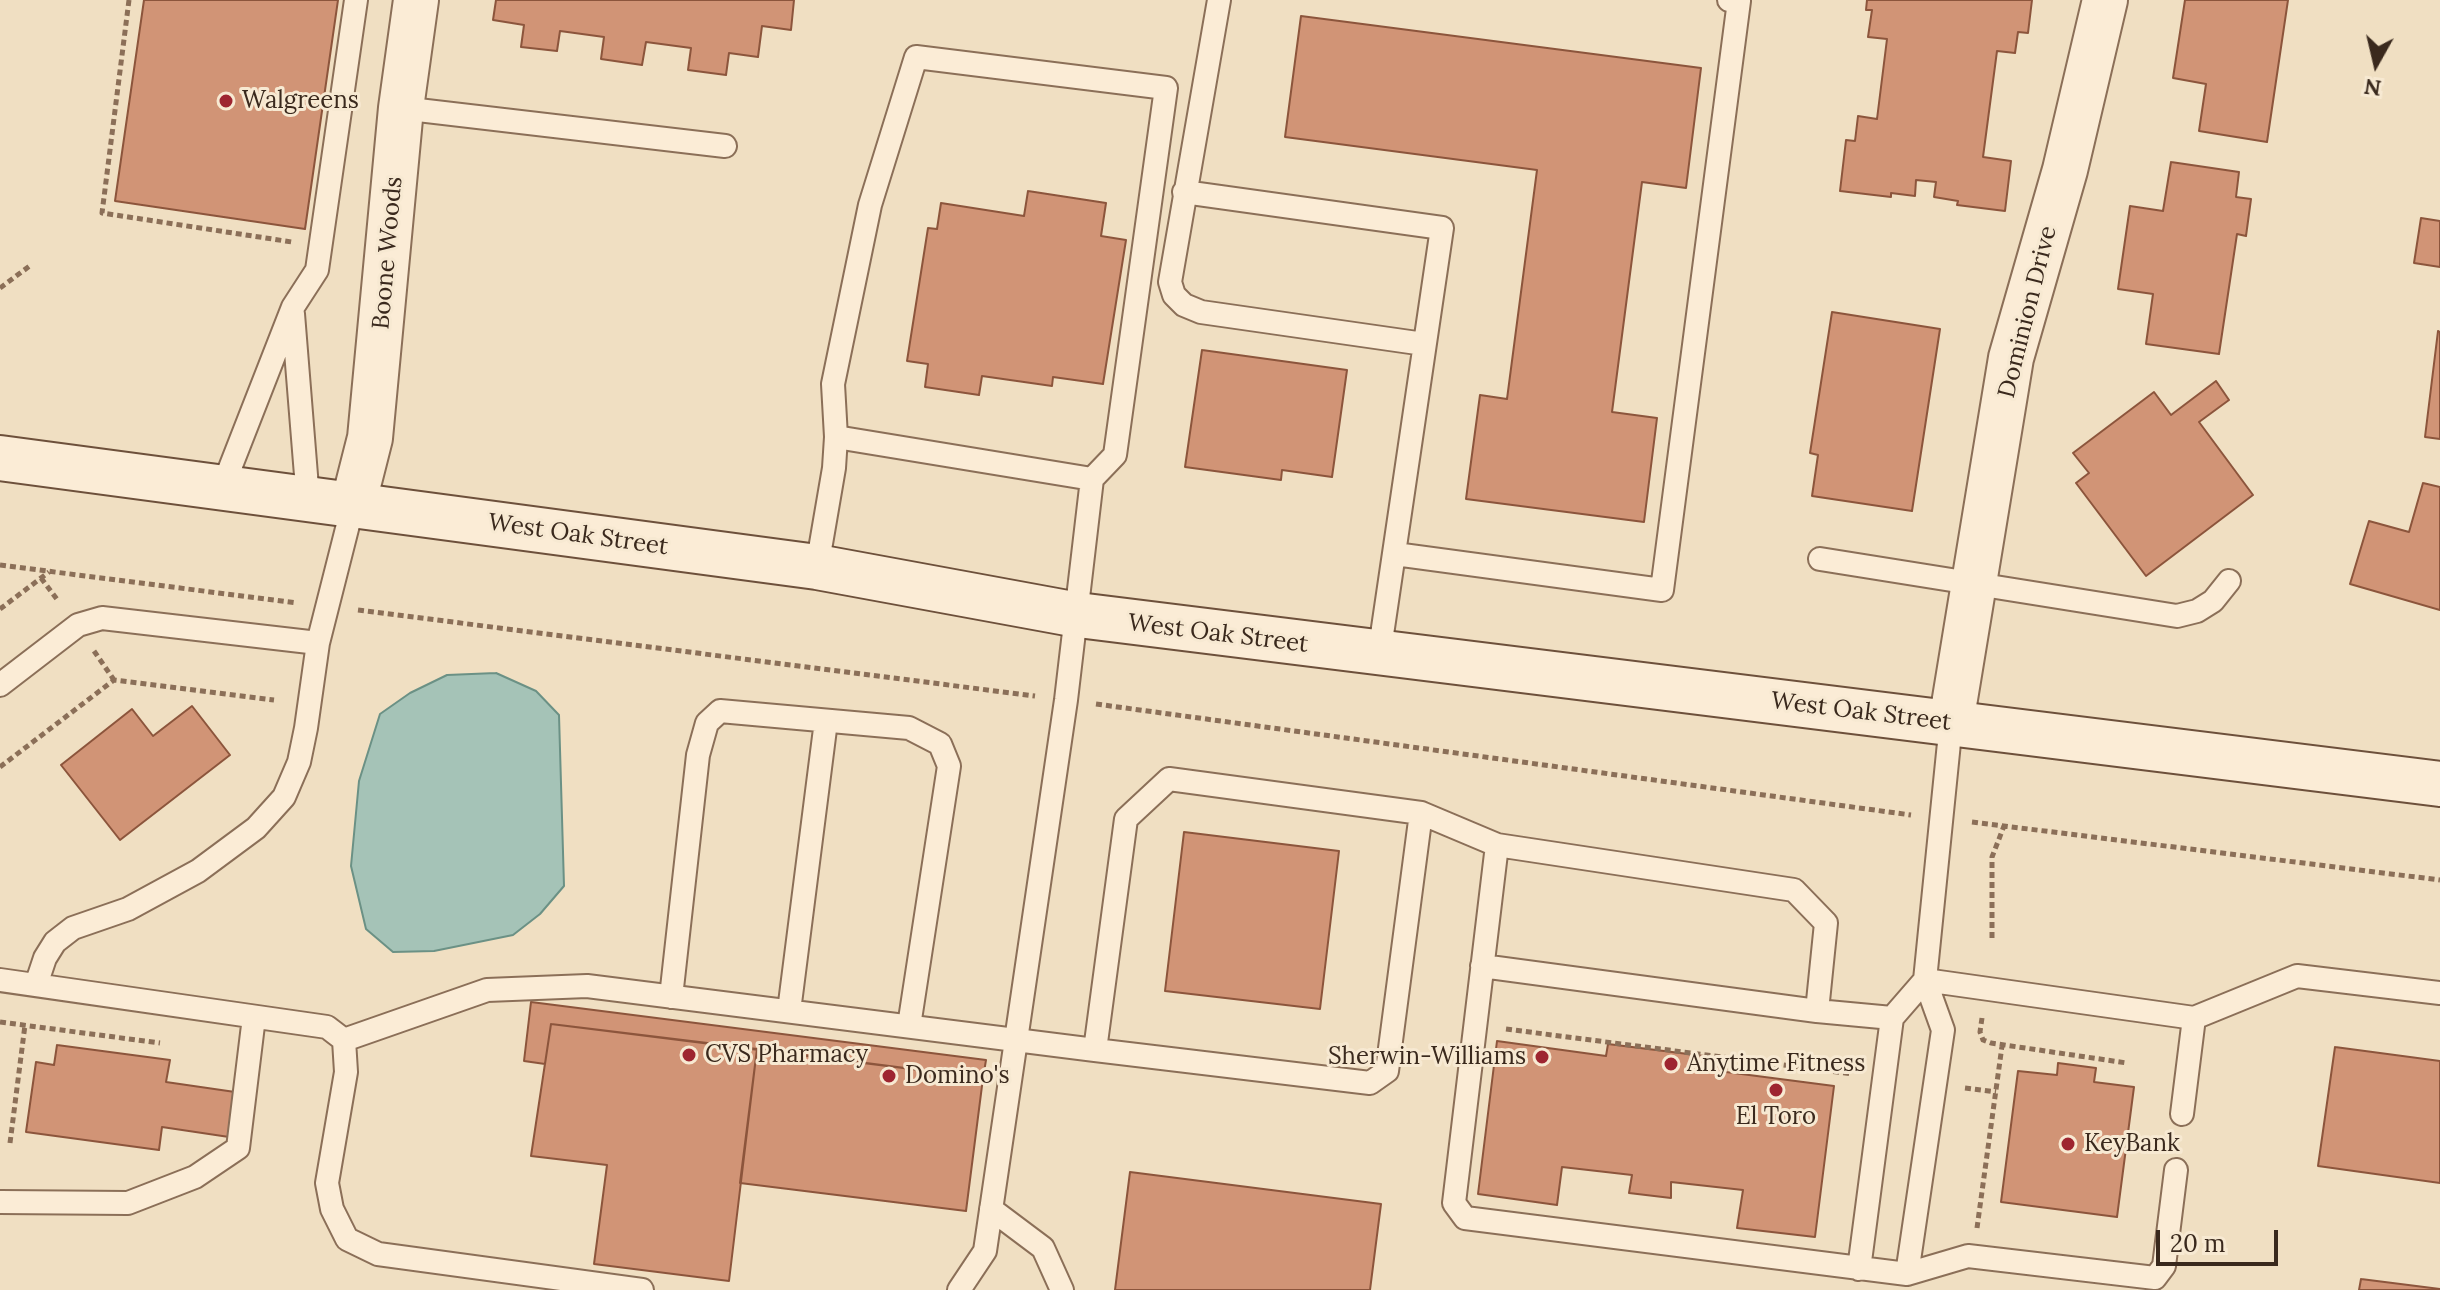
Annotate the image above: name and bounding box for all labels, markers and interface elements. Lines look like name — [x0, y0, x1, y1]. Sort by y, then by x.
north arrow — [2336, 24, 2416, 104]
text: N — [2362, 73, 2383, 103]
place label: Walgreens — [242, 87, 359, 115]
marker: Walgreens — [217, 92, 235, 110]
street label: Boone Woods — [367, 175, 409, 331]
street label: Dominion Drive — [1993, 223, 2063, 401]
street label: West Oak Street — [486, 508, 670, 562]
street label: West Oak Street — [1126, 609, 1310, 659]
street label: West Oak Street — [1769, 687, 1953, 737]
place label: CVS Pharmacy — [705, 1041, 868, 1069]
place label: Sherwin-Williams — [1328, 1043, 1526, 1071]
marker: CVS Pharmacy — [680, 1046, 698, 1064]
marker: Sherwin-Williams — [1533, 1048, 1551, 1066]
place label: Anytime Fitness — [1687, 1050, 1865, 1078]
marker: Anytime Fitness — [1662, 1055, 1680, 1073]
place label: Domino's — [905, 1062, 1009, 1090]
marker: Domino's — [880, 1067, 898, 1085]
marker: El Toro — [1767, 1081, 1785, 1099]
place label: El Toro — [1736, 1103, 1816, 1131]
place label: KeyBank — [2084, 1130, 2180, 1158]
marker: KeyBank — [2059, 1135, 2077, 1153]
scale bar — [2160, 1214, 2282, 1264]
text: 20 m — [2170, 1228, 2226, 1259]

